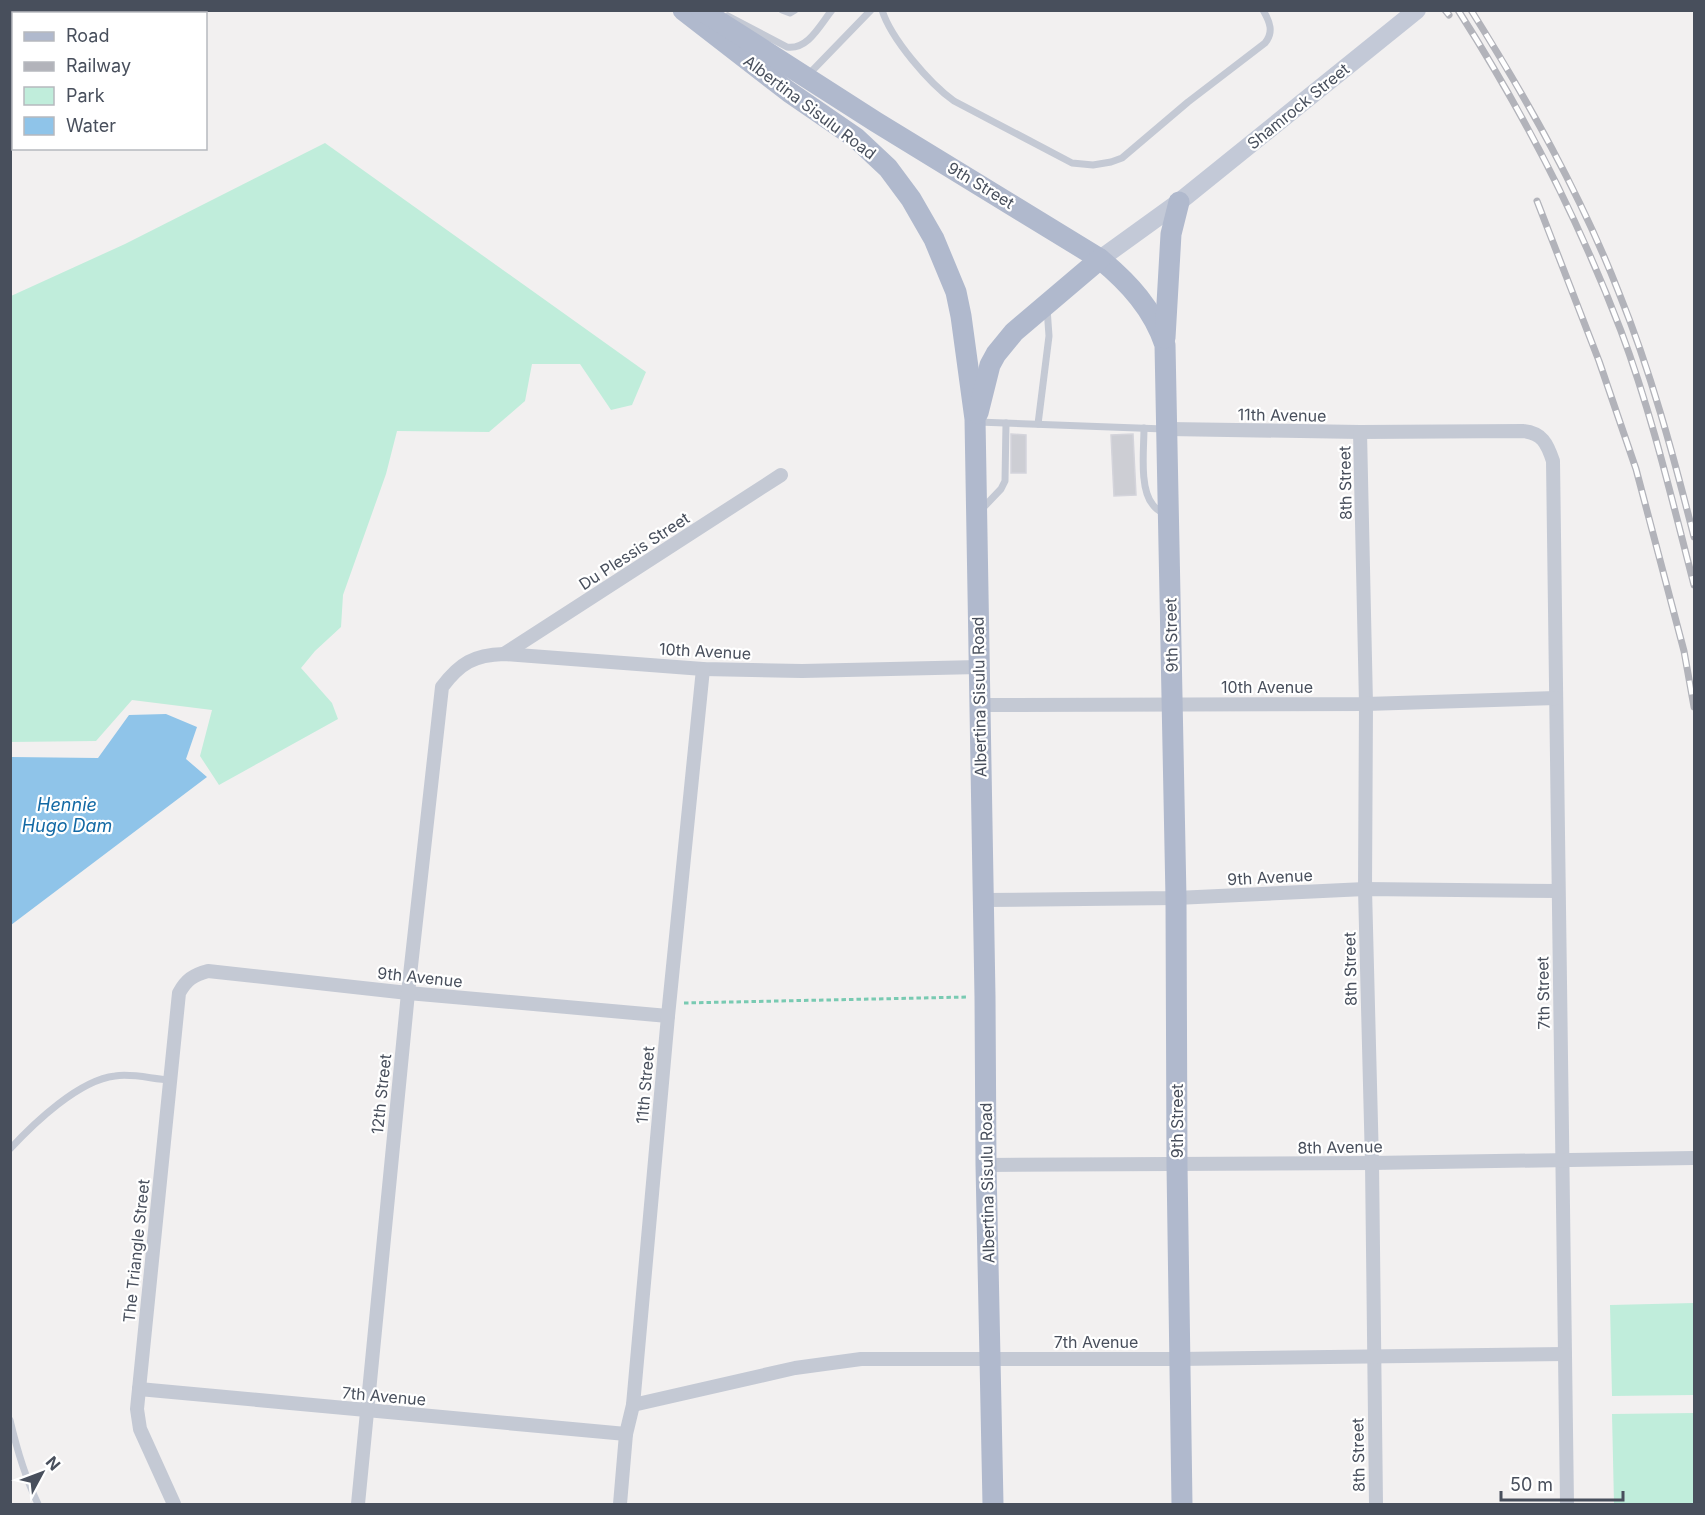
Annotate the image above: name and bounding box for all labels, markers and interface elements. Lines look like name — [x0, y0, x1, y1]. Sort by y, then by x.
legend — [12, 12, 207, 150]
text: Road — [66, 25, 109, 46]
street label: Albertina Sisulu Road — [740, 51, 880, 163]
text: Railway — [66, 55, 131, 76]
street label: Shamrock Street — [1243, 59, 1353, 153]
text: Park — [66, 85, 105, 106]
text: Water — [66, 115, 116, 136]
street label: 9th Street — [944, 157, 1018, 213]
street label: 11th Avenue — [1238, 404, 1326, 426]
street label: 8th Street — [1334, 446, 1356, 520]
street label: Du Plessis Street — [575, 508, 693, 594]
street label: 9th Street — [1160, 598, 1182, 672]
street label: Albertina Sisulu Road — [968, 616, 990, 778]
street label: 10th Avenue — [658, 639, 752, 663]
street label: 10th Avenue — [1221, 677, 1313, 697]
water label: Hennie Hugo Dam — [22, 794, 113, 836]
street label: 9th Avenue — [1227, 865, 1313, 889]
street label: 8th Street — [1339, 932, 1361, 1006]
street label: 7th Street — [1532, 956, 1554, 1030]
street label: 9th Avenue — [376, 963, 464, 991]
street label: 11th Street — [632, 1045, 658, 1125]
street label: 12th Street — [367, 1053, 395, 1135]
street label: 9th Street — [1167, 1084, 1187, 1158]
street label: Albertina Sisulu Road — [976, 1102, 998, 1264]
street label: 8th Avenue — [1297, 1136, 1383, 1158]
street label: The Triangle Street — [119, 1178, 153, 1324]
street label: 7th Avenue — [1054, 1332, 1138, 1352]
street label: 7th Avenue — [341, 1382, 427, 1410]
street label: 8th Street — [1347, 1418, 1369, 1492]
north arrow — [12, 1443, 72, 1503]
text: N — [42, 1452, 65, 1474]
scale bar — [1501, 1464, 1622, 1502]
text: 50 m — [1510, 1474, 1553, 1495]

